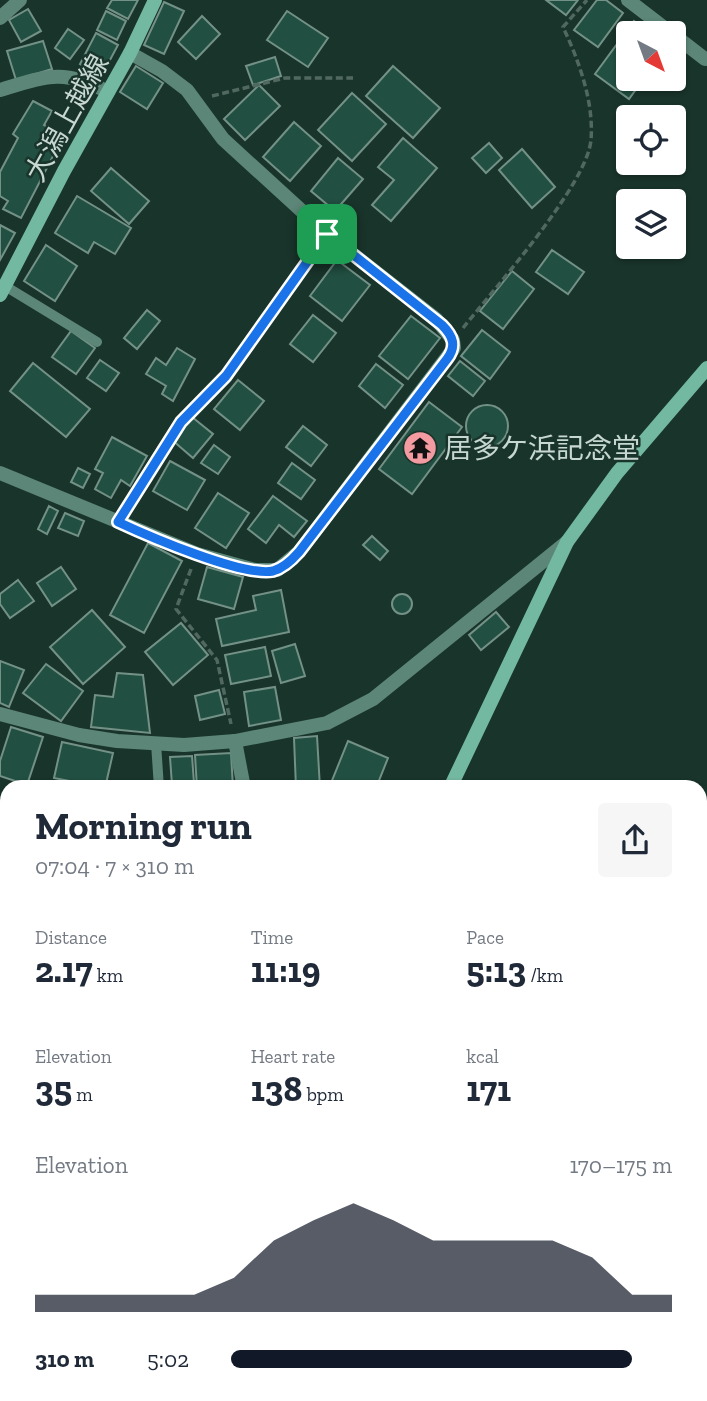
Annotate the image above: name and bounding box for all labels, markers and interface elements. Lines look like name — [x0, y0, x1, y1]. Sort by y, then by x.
north arrow — [616, 21, 686, 91]
map controls — [616, 21, 686, 259]
street label: 大潟上越線 — [19, 49, 115, 187]
button: locate — [616, 105, 686, 175]
button: layers — [616, 189, 686, 259]
pin — [297, 204, 357, 264]
icon: arrive — [308, 215, 346, 253]
temple icon: 居多ケ浜記念堂 — [401, 429, 439, 467]
place label: 居多ケ浜記念堂 — [444, 432, 640, 465]
text: Morning run — [35, 803, 252, 849]
button: share — [598, 803, 672, 877]
text: 07:04 · 7 × 310 m — [35, 852, 194, 880]
text: Distance — [35, 926, 107, 949]
text: Time — [251, 926, 293, 949]
text: Pace — [466, 926, 504, 949]
text: 2.17 — [35, 949, 93, 991]
text: 11:19 — [251, 949, 320, 991]
text: 5:13 — [466, 949, 526, 991]
text: km — [93, 964, 123, 987]
text: /km — [526, 964, 563, 987]
text: Elevation — [35, 1045, 112, 1068]
text: Heart rate — [251, 1045, 335, 1068]
text: kcal — [466, 1045, 499, 1068]
text: 35 — [35, 1068, 72, 1110]
text: 138 — [251, 1068, 302, 1110]
text: 171 — [466, 1068, 511, 1110]
text: m — [72, 1083, 93, 1106]
text: bpm — [302, 1083, 344, 1106]
text: Elevation — [35, 1151, 128, 1179]
text: 170–175 m — [569, 1151, 672, 1179]
text: 310 m — [35, 1345, 94, 1373]
text: 5:02 — [147, 1345, 189, 1373]

